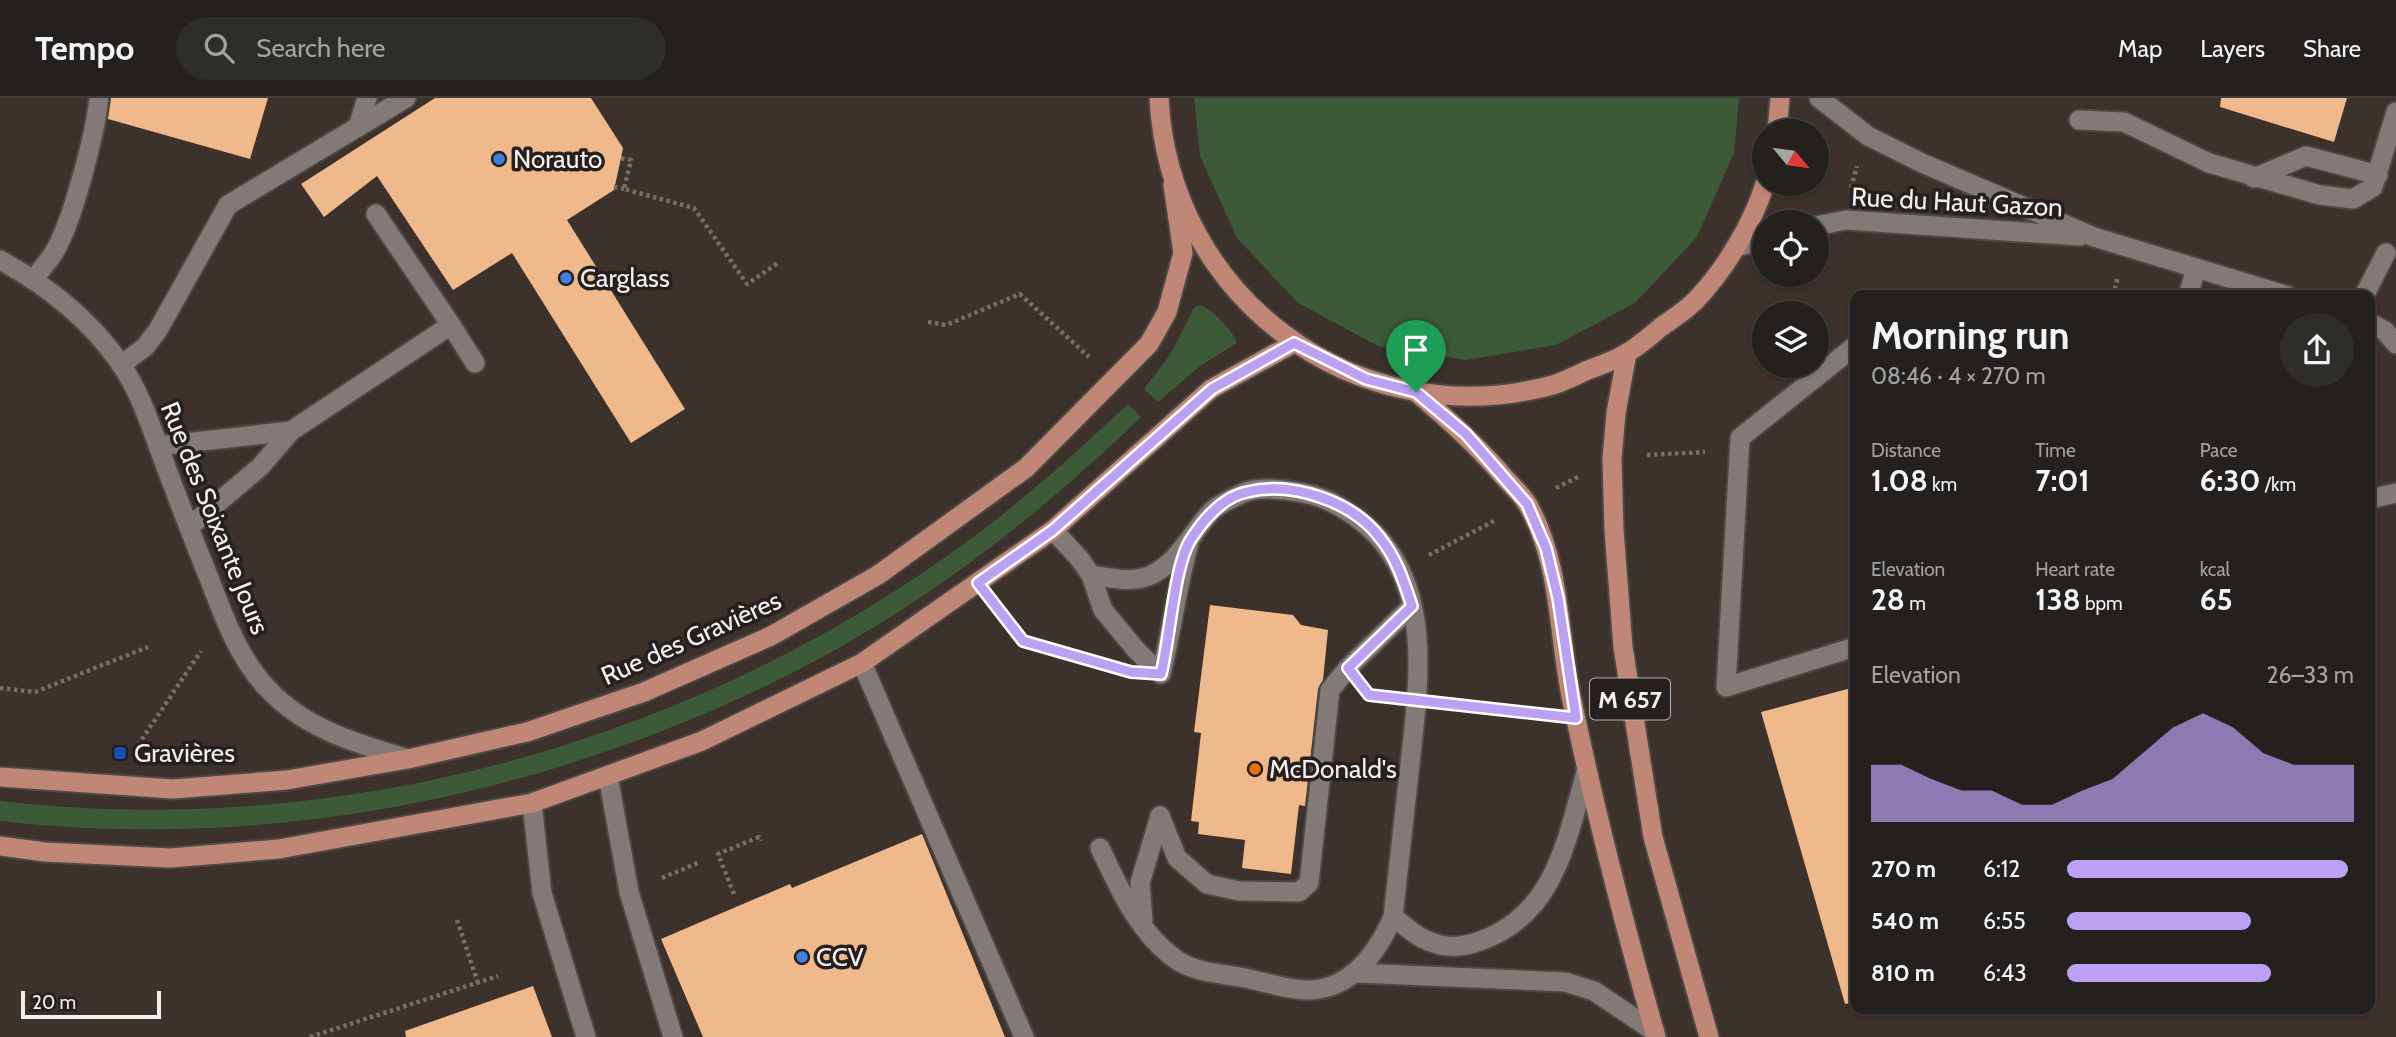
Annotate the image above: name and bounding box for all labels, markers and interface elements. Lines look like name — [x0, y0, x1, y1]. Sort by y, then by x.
search box — [176, 17, 666, 80]
text: Tempo — [35, 28, 134, 68]
icon: search — [200, 29, 238, 67]
text: Search here — [256, 32, 385, 64]
text: Map — [2118, 34, 2162, 63]
text: Layers — [2200, 34, 2265, 63]
text: Share — [2303, 34, 2361, 63]
north arrow — [1752, 119, 1829, 196]
map controls — [1752, 119, 1829, 378]
place label: Norauto — [513, 143, 602, 175]
marker: Norauto — [491, 151, 507, 167]
street label: Rue du Haut Gazon — [1850, 180, 2064, 224]
button: locate — [1752, 210, 1829, 287]
place label: Carglass — [580, 262, 670, 294]
marker: Carglass — [558, 270, 574, 286]
button: layers — [1752, 301, 1829, 378]
text: Morning run — [1871, 312, 2070, 359]
button: share — [2280, 313, 2354, 387]
pin — [1386, 320, 1446, 392]
icon: arrive — [1397, 331, 1435, 369]
text: 08:46 · 4 × 270 m — [1871, 362, 2046, 390]
street label: Rue des Soixante Jours — [154, 397, 276, 639]
text: Distance — [1871, 439, 1941, 462]
text: Time — [2035, 439, 2076, 462]
text: Pace — [2200, 439, 2238, 462]
text: 1.08 — [1871, 462, 1928, 499]
text: 7:01 — [2035, 462, 2090, 499]
text: 6:30 — [2200, 462, 2261, 499]
text: km — [1928, 473, 1957, 496]
text: /km — [2261, 473, 2296, 496]
text: Elevation — [1871, 558, 1945, 581]
text: Heart rate — [2035, 558, 2115, 581]
text: kcal — [2200, 558, 2230, 581]
text: 28 — [1871, 581, 1905, 618]
text: 138 — [2035, 581, 2081, 618]
text: 65 — [2200, 581, 2233, 618]
street label: Rue des Gravières — [596, 584, 786, 692]
text: m — [1905, 592, 1926, 615]
text: bpm — [2081, 592, 2123, 615]
text: Elevation — [1871, 661, 1961, 689]
text: 26–33 m — [2266, 661, 2354, 689]
road number: M 657 — [1590, 678, 1670, 720]
place label: Gravières — [134, 737, 235, 769]
marker: Gravières — [112, 745, 128, 761]
place label: McDonald's — [1269, 753, 1397, 785]
marker: McDonald's — [1247, 761, 1263, 777]
text: 270 m — [1871, 855, 1936, 883]
text: 6:12 — [1983, 855, 2020, 883]
text: 540 m — [1871, 907, 1939, 935]
text: 6:55 — [1983, 907, 2026, 935]
place label: CCV — [816, 941, 864, 973]
marker: CCV — [794, 949, 810, 965]
text: 810 m — [1871, 959, 1935, 987]
text: 6:43 — [1983, 959, 2027, 987]
scale bar — [21, 988, 161, 1020]
text: 20 m — [32, 991, 76, 1014]

